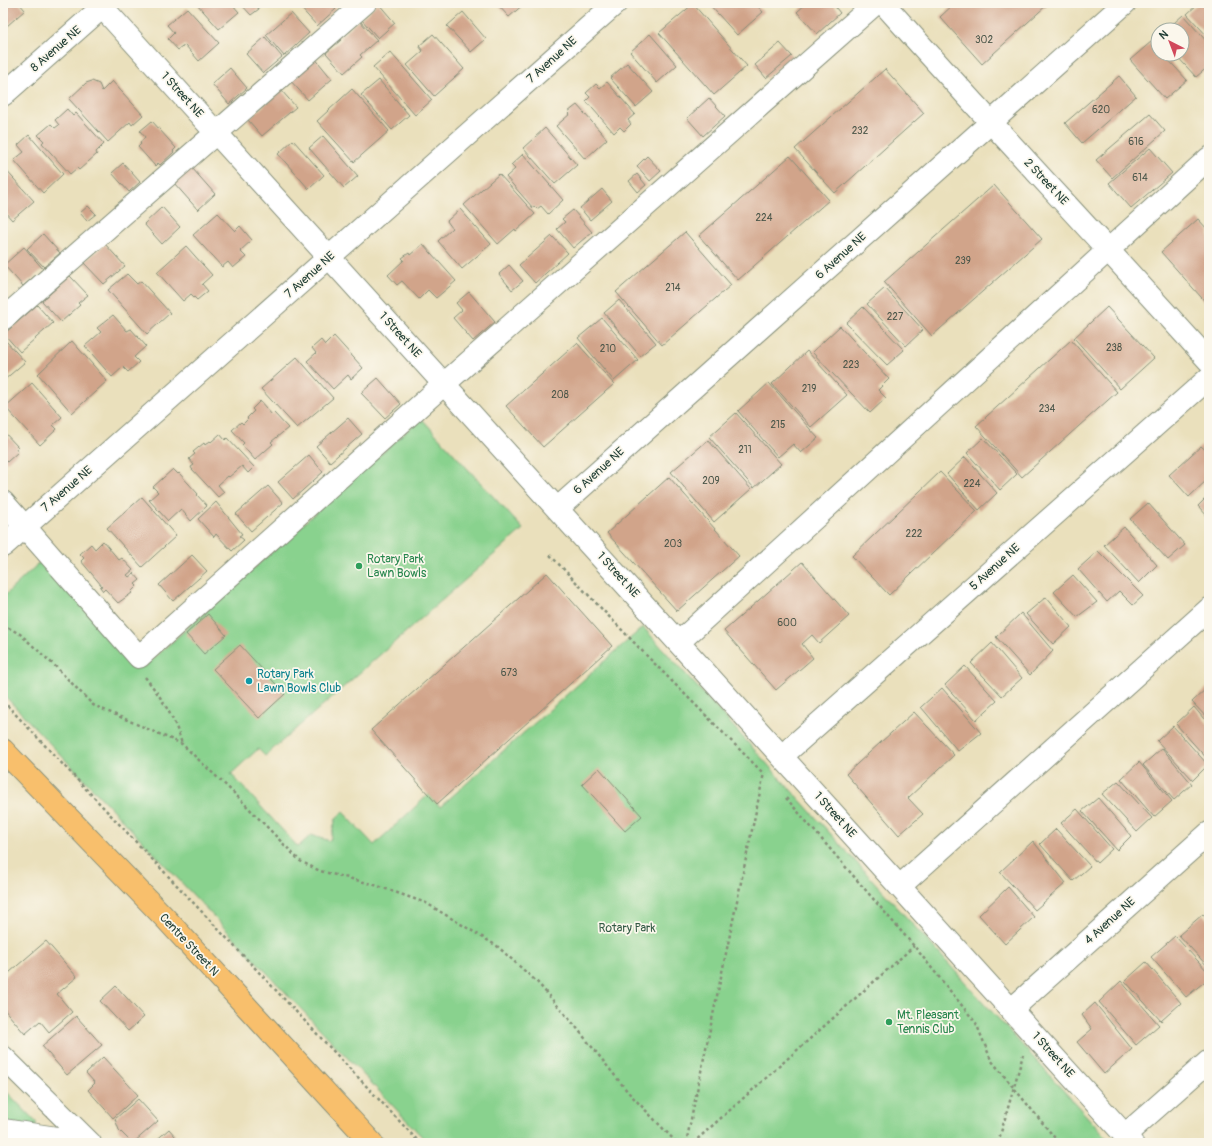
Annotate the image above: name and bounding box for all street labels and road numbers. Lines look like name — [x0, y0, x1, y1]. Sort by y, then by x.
street label: 8 Avenue NE — [27, 23, 85, 75]
street label: 7 Avenue NE — [524, 33, 580, 87]
street label: 1 Street NE — [157, 69, 207, 121]
street label: 2 Street NE — [1020, 155, 1072, 209]
street label: 6 Avenue NE — [812, 229, 870, 283]
street label: 7 Avenue NE — [282, 248, 338, 302]
street label: 1 Street NE — [375, 309, 425, 361]
street label: 6 Avenue NE — [570, 444, 628, 498]
street label: 7 Avenue NE — [38, 463, 96, 515]
street label: 5 Avenue NE — [967, 540, 1023, 594]
street label: 1 Street NE — [593, 549, 643, 601]
street label: 1 Street NE — [810, 789, 860, 841]
street label: 4 Avenue NE — [1081, 894, 1139, 948]
street label: Centre Street N — [156, 910, 222, 980]
street label: 1 Street NE — [1028, 1029, 1078, 1081]

